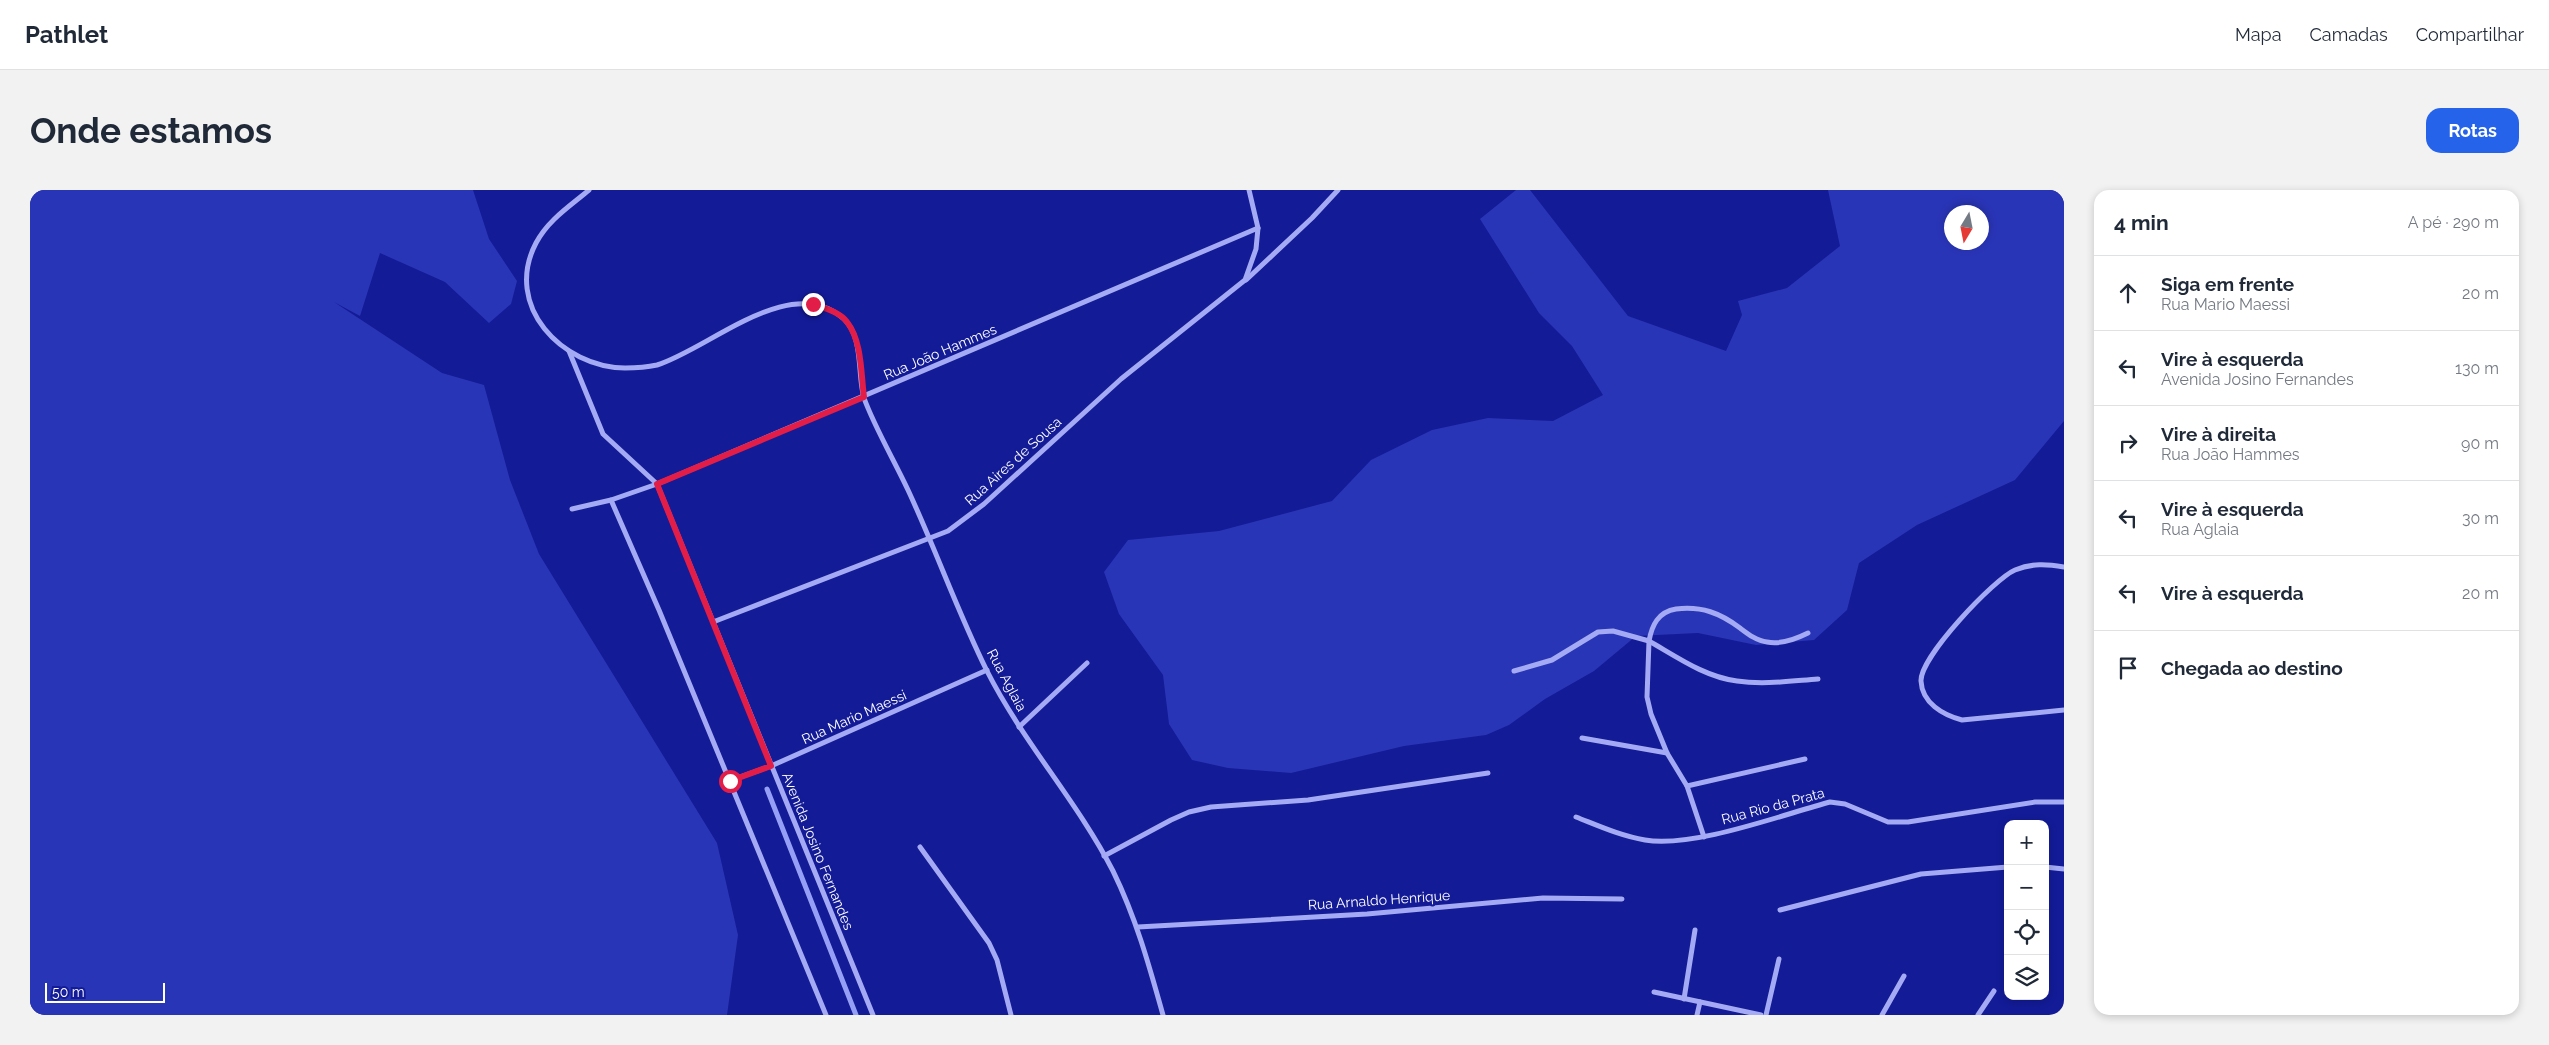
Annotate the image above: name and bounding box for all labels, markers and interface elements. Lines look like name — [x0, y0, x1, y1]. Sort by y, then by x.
text: Pathlet — [25, 20, 108, 49]
text: Mapa — [2235, 24, 2281, 45]
text: Camadas — [2309, 24, 2388, 45]
text: Compartilhar — [2416, 24, 2524, 45]
button: Rotas — [2426, 108, 2519, 153]
text: Onde estamos — [30, 110, 272, 151]
north arrow — [1944, 205, 1989, 250]
text: 4 min — [2114, 210, 2169, 235]
text: A pé · 290 m — [2408, 213, 2499, 232]
text: Siga em frente — [2161, 273, 2294, 295]
icon: ahead — [2114, 279, 2142, 307]
text: 20 m — [2462, 284, 2499, 303]
route end — [802, 293, 825, 316]
text: Rua Mario Maessi — [2161, 295, 2290, 314]
street label: Rua João Hammes — [881, 321, 999, 383]
text: Vire à esquerda — [2161, 348, 2304, 370]
icon: left — [2114, 354, 2142, 382]
text: 130 m — [2455, 359, 2499, 378]
text: Avenida Josino Fernandes — [2161, 370, 2354, 389]
street label: Rua Aires de Sousa — [962, 414, 1064, 508]
text: Vire à direita — [2161, 423, 2276, 445]
icon: right — [2114, 429, 2142, 457]
text: 90 m — [2461, 434, 2499, 453]
text: Rua João Hammes — [2161, 445, 2300, 464]
text: Vire à esquerda — [2161, 498, 2304, 520]
icon: left — [2114, 504, 2142, 532]
text: 30 m — [2462, 509, 2499, 528]
text: Rua Aglaia — [2161, 520, 2239, 539]
icon: left — [2114, 579, 2142, 607]
text: Vire à esquerda — [2161, 582, 2304, 604]
text: 20 m — [2462, 584, 2499, 603]
street label: Rua Aglaia — [984, 646, 1030, 714]
icon: arrive — [2114, 654, 2142, 682]
text: Chegada ao destino — [2161, 657, 2343, 679]
street label: Rua Mario Maessi — [799, 687, 909, 747]
route start — [719, 770, 742, 793]
street label: Avenida Josino Fernandes — [779, 770, 857, 932]
street label: Rua Rio da Prata — [1720, 785, 1826, 827]
map controls — [2004, 820, 2049, 1000]
button: + — [2004, 820, 2049, 865]
button: − — [2004, 865, 2049, 910]
street label: Rua Arnaldo Henrique — [1307, 887, 1451, 913]
button: locate — [2004, 910, 2049, 955]
button: layers — [2004, 955, 2049, 1000]
scale bar — [45, 980, 165, 1003]
text: 50 m — [52, 984, 85, 1000]

